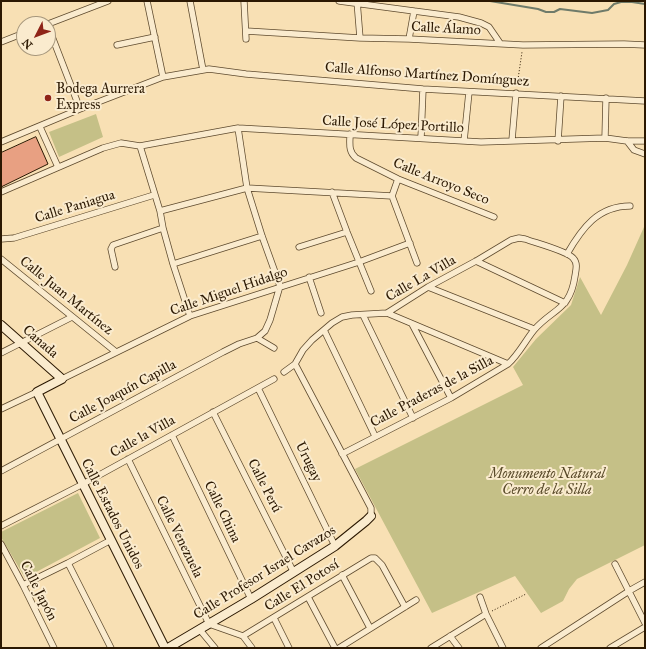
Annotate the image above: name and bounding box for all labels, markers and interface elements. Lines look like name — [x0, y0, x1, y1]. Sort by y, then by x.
north arrow — [16, 16, 56, 56]
street label: Calle Álamo — [411, 19, 481, 39]
text: N — [19, 36, 35, 52]
street label: Calle Alfonso Martínez Domínguez — [324, 59, 530, 91]
place label: Bodega Aurrera Express — [56, 82, 145, 114]
marker: Bodega Aurrera Express — [43, 93, 53, 103]
street label: Calle José López Portillo — [322, 113, 464, 137]
street label: Calle Arroyo Seco — [390, 155, 492, 209]
street label: Calle Paniagua — [33, 187, 117, 227]
street label: Calle La Villa — [383, 252, 459, 306]
street label: Calle Juan Martínez — [16, 253, 116, 339]
street label: Calle Miguel Hidalgo — [168, 264, 290, 320]
street label: Canada — [19, 322, 61, 362]
street label: Calle Praderas de la Silla — [368, 352, 496, 432]
street label: Calle Joaquín Capilla — [67, 357, 179, 427]
street label: Calle la Villa — [108, 412, 178, 462]
street label: Urugay — [291, 439, 325, 485]
street label: Calle Estados Unidos — [77, 456, 147, 572]
street label: Calle Perú — [243, 456, 285, 516]
park label: Monumento Natural Cerro de la Silla — [489, 467, 605, 500]
street label: Calle China — [200, 478, 244, 546]
street label: Calle Venezuela — [152, 493, 206, 581]
street label: Calle Profesor Israel Cavazos — [191, 522, 339, 624]
street label: Calle El Potosí — [262, 556, 342, 616]
street label: Calle Japón — [16, 558, 60, 624]

